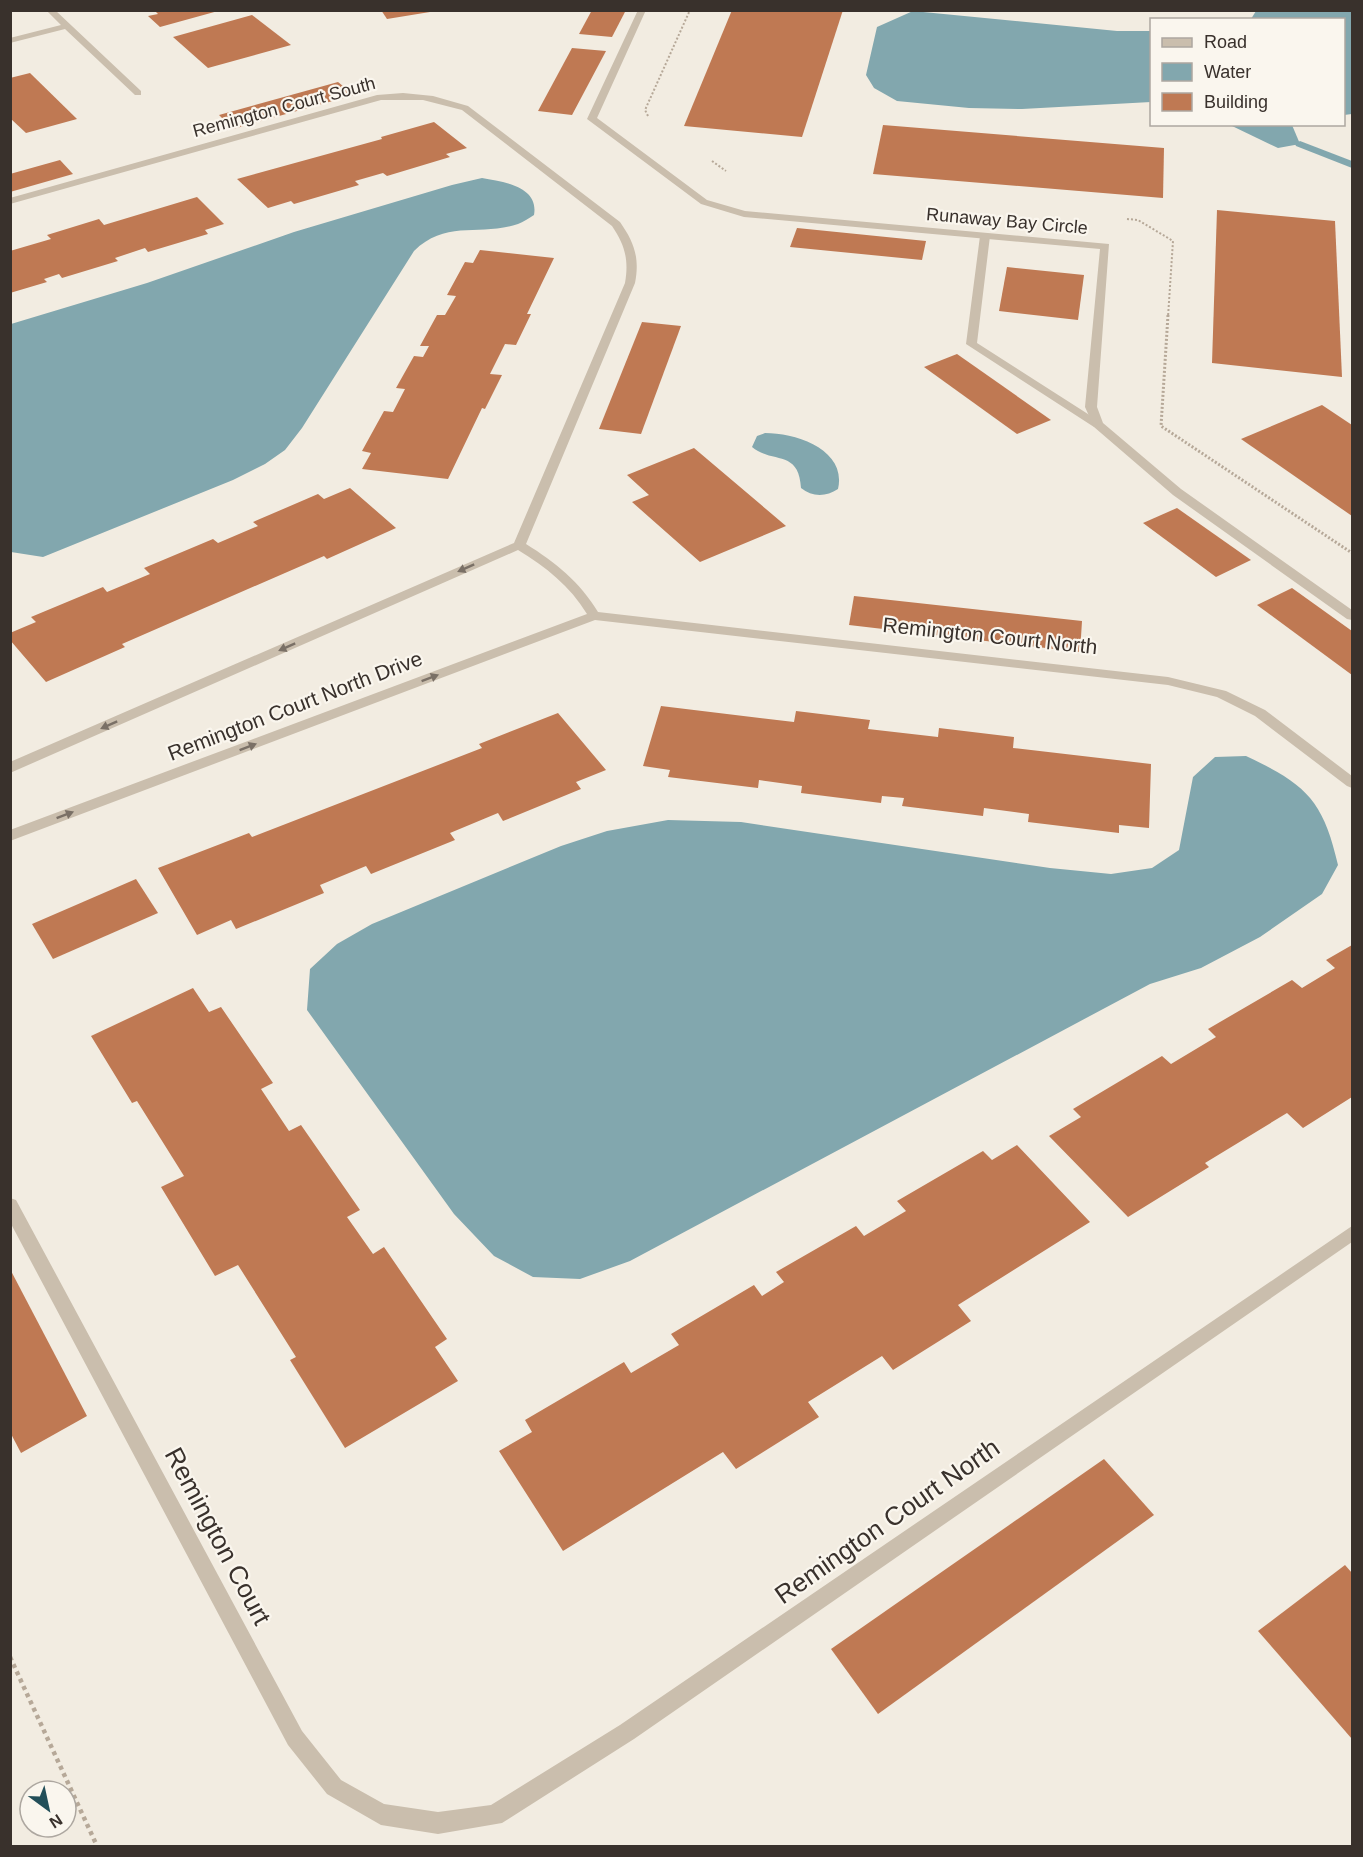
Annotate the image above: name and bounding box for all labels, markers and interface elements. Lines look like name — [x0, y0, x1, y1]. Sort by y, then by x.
legend — [1150, 18, 1345, 126]
text: Road — [1204, 32, 1247, 52]
text: Water — [1204, 62, 1251, 82]
street label: Remington Court South — [191, 73, 377, 141]
text: Building — [1204, 92, 1268, 112]
street label: Runaway Bay Circle — [925, 204, 1089, 238]
one-way arrow — [456, 563, 474, 573]
street label: Remington Court North — [881, 613, 1099, 658]
one-way arrow — [278, 642, 296, 652]
street label: Remington Court North Drive — [164, 646, 425, 765]
one-way arrow — [421, 672, 439, 682]
one-way arrow — [99, 720, 117, 730]
one-way arrow — [239, 741, 257, 751]
one-way arrow — [56, 810, 74, 820]
street label: Remington Court North — [769, 1432, 1005, 1610]
street label: Remington Court — [159, 1442, 278, 1630]
north arrow — [18, 1779, 78, 1839]
text: N — [46, 1811, 65, 1831]

